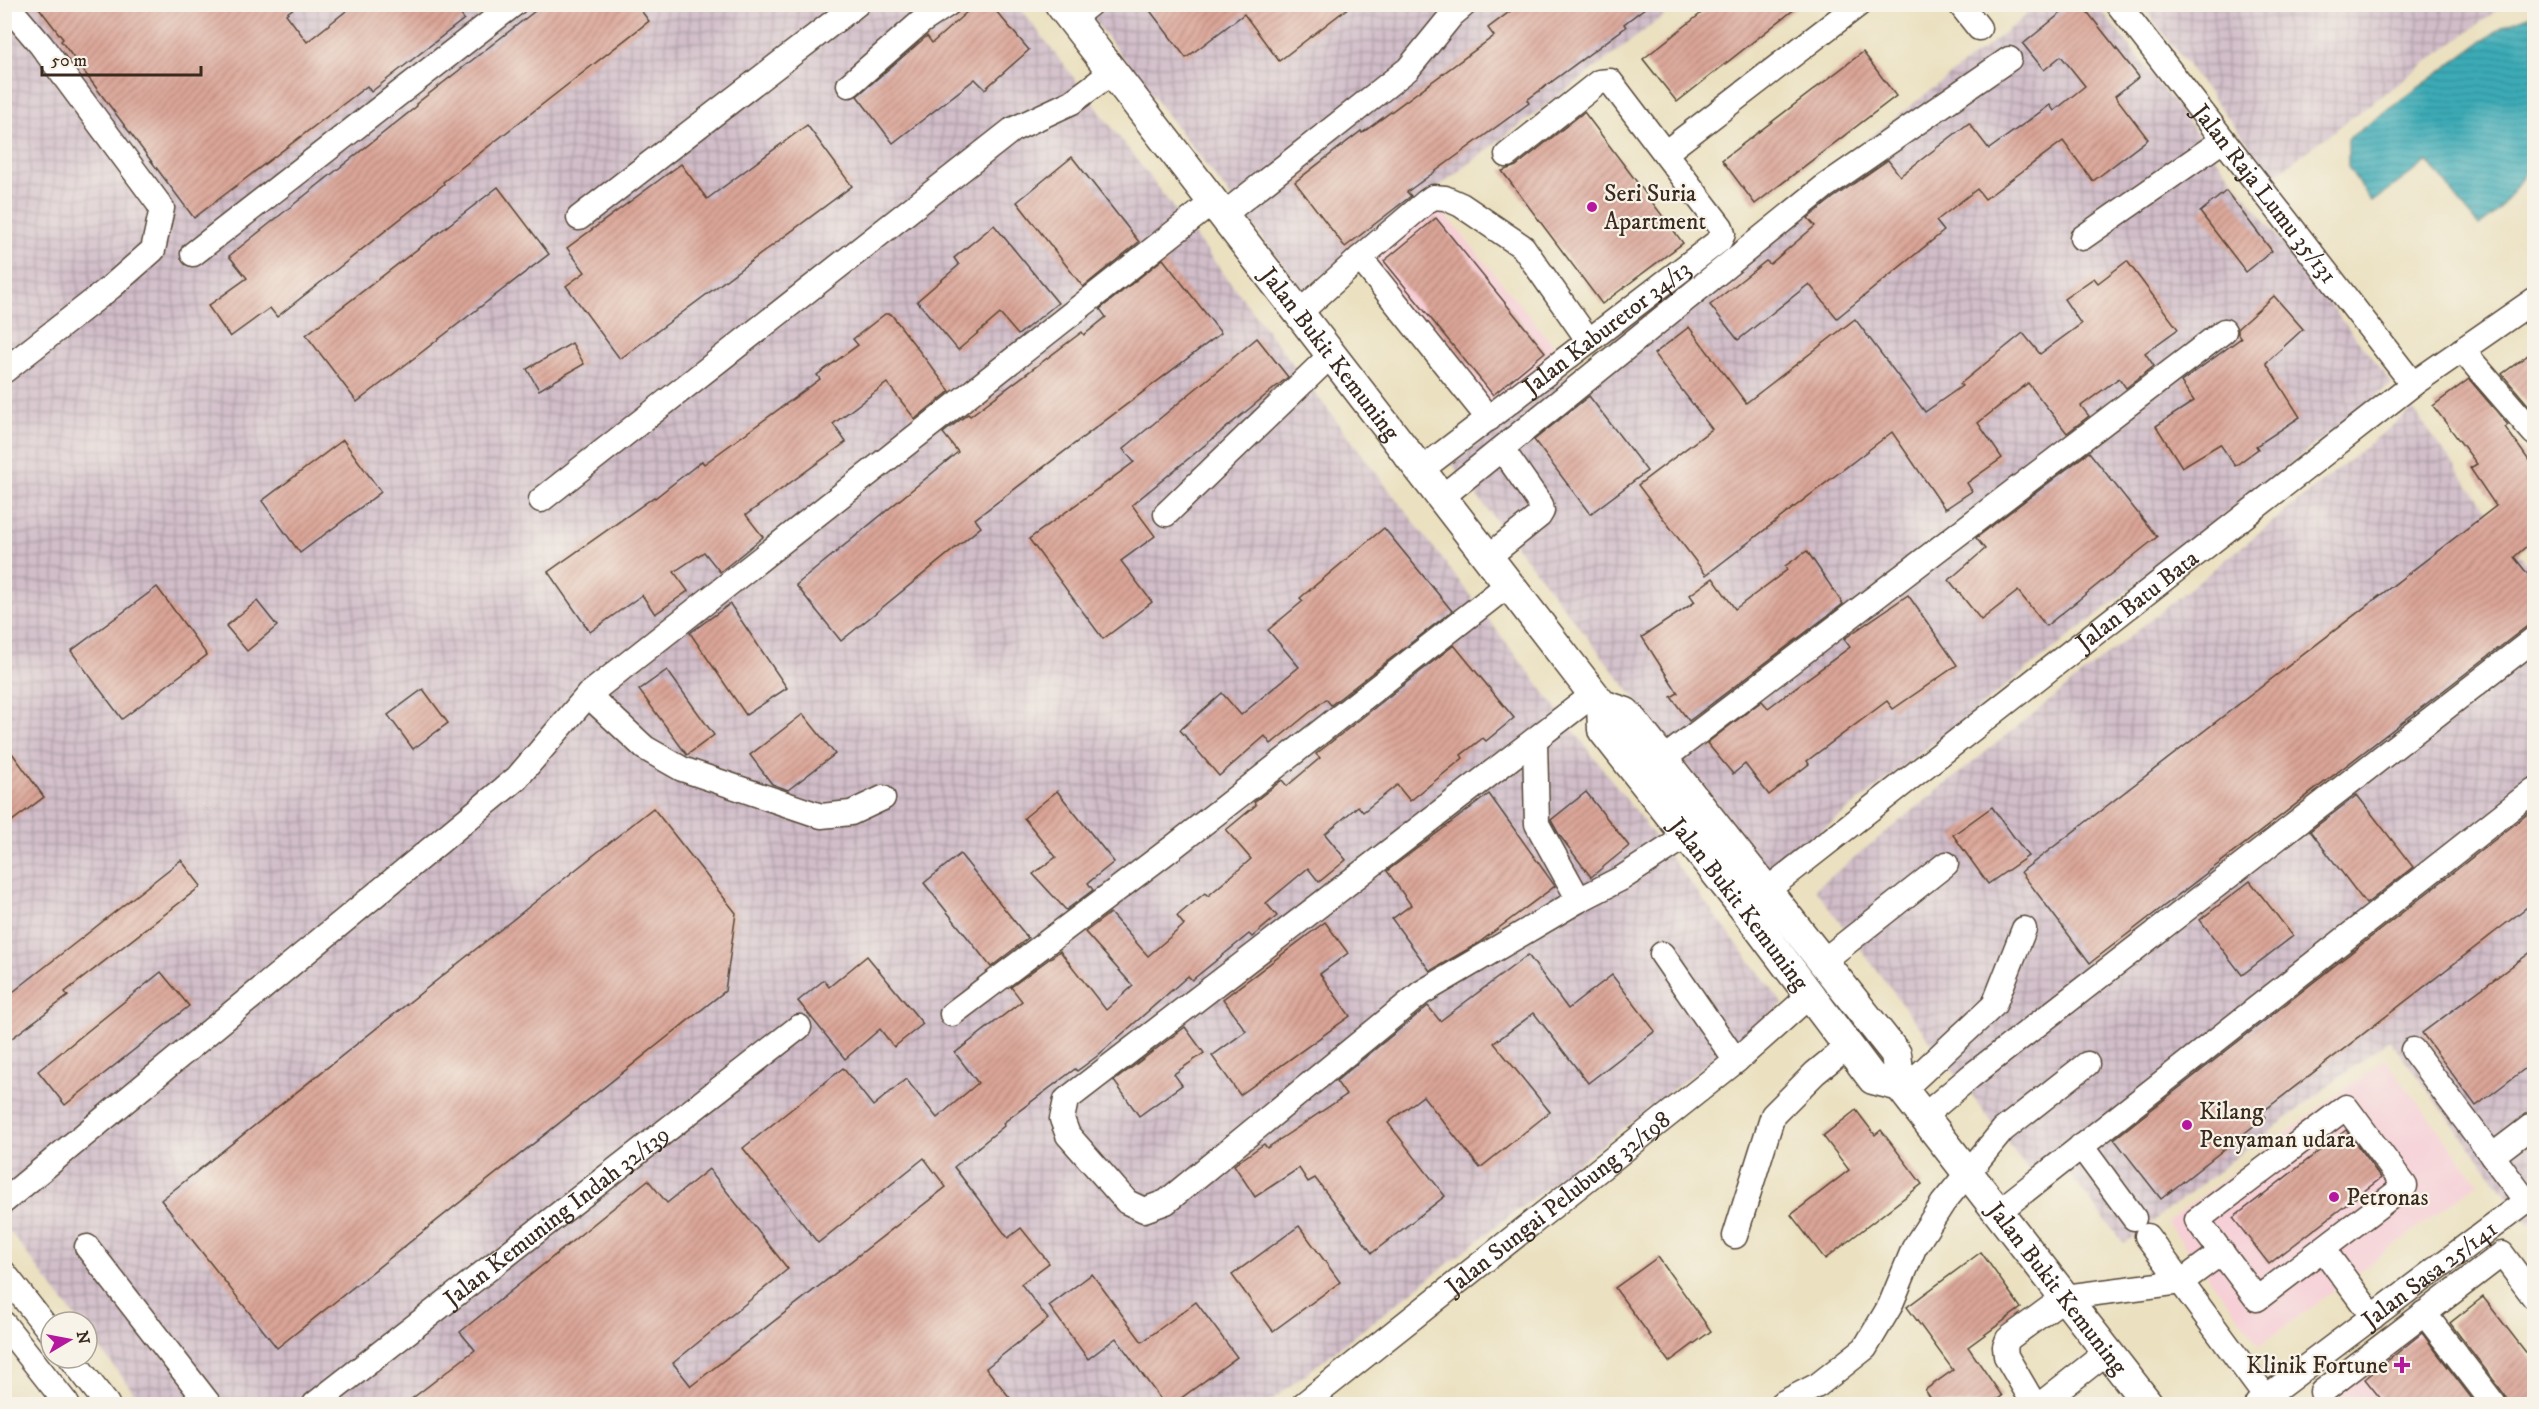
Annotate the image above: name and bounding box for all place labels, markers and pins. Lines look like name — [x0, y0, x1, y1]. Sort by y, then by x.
place label: Seri Suria Apartment — [1604, 179, 1706, 237]
marker: Seri Suria Apartment — [1585, 200, 1599, 214]
place label: Kilang Penyaman udara — [2199, 1097, 2356, 1155]
marker: Kilang Penyaman udara — [2180, 1118, 2194, 1132]
place label: Petronas — [2346, 1183, 2429, 1213]
marker: Petronas — [2327, 1190, 2341, 1204]
place label: Klinik Fortune — [2246, 1351, 2388, 1381]
marker: Klinik Fortune — [2393, 1356, 2411, 1374]

